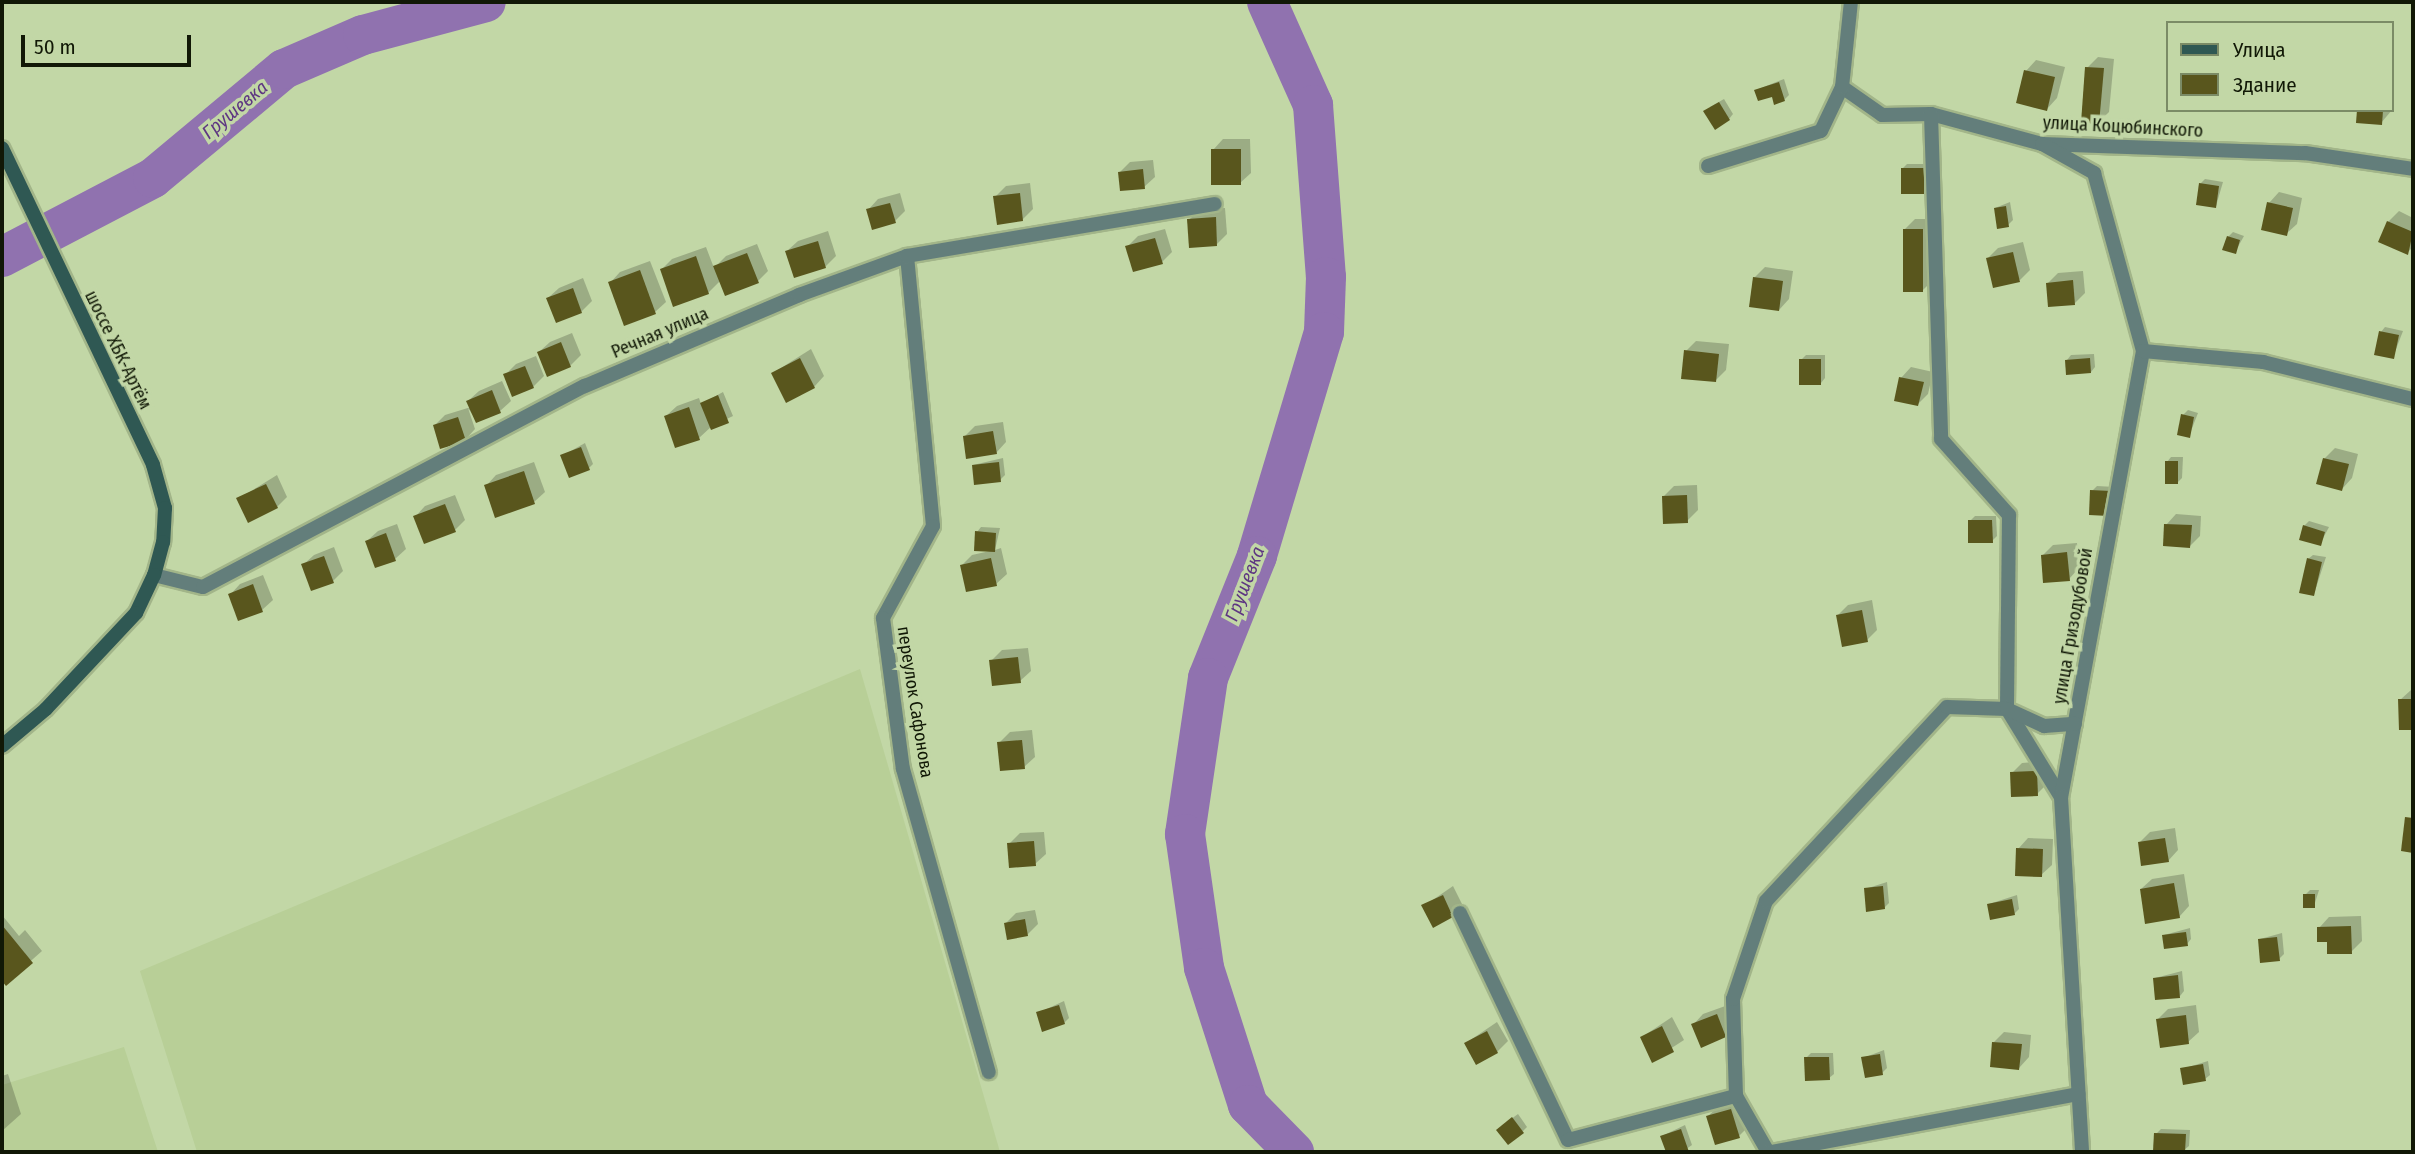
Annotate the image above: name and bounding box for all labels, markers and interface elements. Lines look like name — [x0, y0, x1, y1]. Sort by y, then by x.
scale bar — [24, 21, 194, 65]
legend — [2166, 21, 2394, 112]
text: 50 m — [34, 34, 76, 60]
text: Улица — [2233, 37, 2286, 63]
text: Здание — [2233, 72, 2297, 98]
water label: Грушевка — [198, 76, 272, 144]
street label: улица Коцюбинского — [2042, 112, 2204, 142]
street label: шоссе ХБК-Артём — [80, 287, 156, 413]
street label: Речная улица — [608, 303, 712, 363]
water label: Грушевка — [1220, 543, 1270, 625]
street label: улица Гризодубовой — [2049, 546, 2097, 706]
street label: переулок Сафонова — [892, 625, 938, 779]

